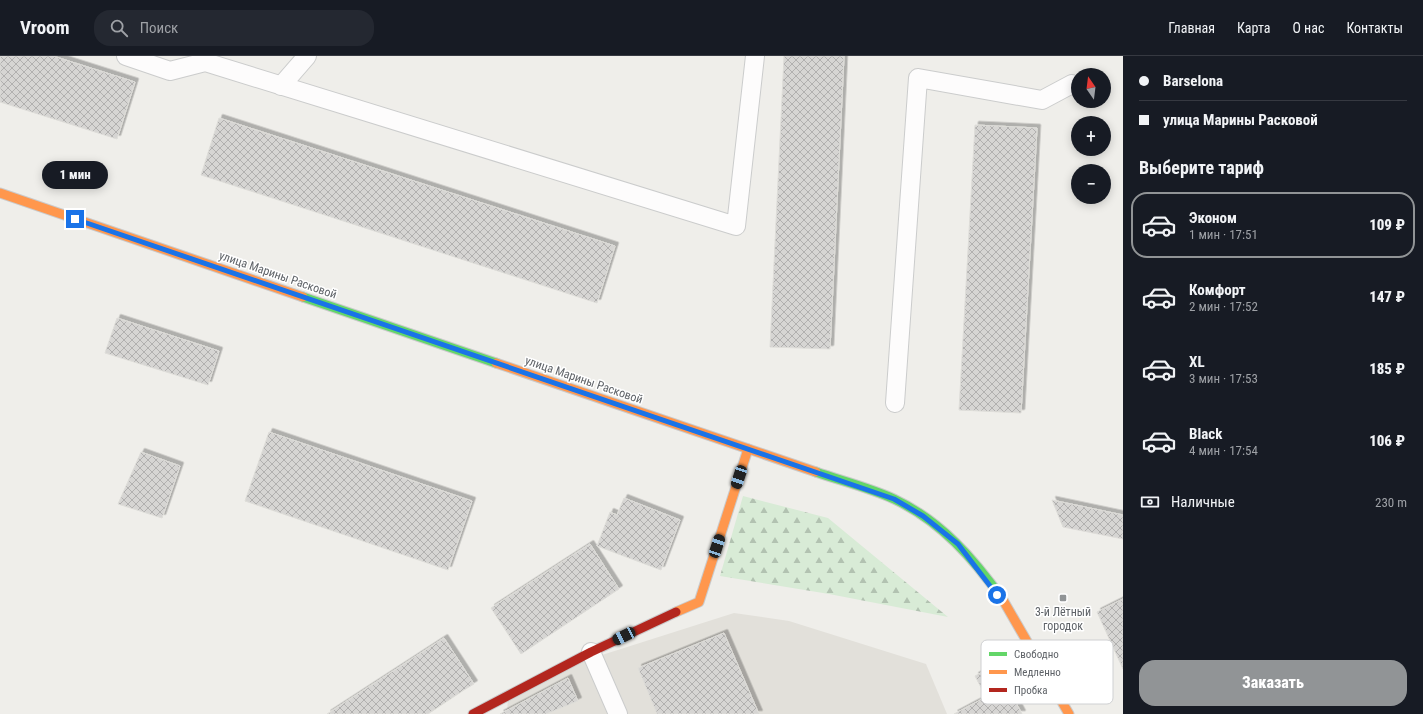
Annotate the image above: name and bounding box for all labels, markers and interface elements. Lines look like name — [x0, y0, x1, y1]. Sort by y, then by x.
search box — [94, 10, 374, 46]
text: Vroom — [20, 16, 70, 39]
icon: search — [108, 17, 130, 39]
text: Поиск — [140, 19, 178, 37]
text: Главная — [1168, 20, 1215, 36]
text: Карта — [1237, 20, 1270, 36]
text: О нас — [1292, 20, 1324, 36]
text: Контакты — [1346, 20, 1403, 36]
north arrow — [1071, 68, 1111, 108]
map controls — [1071, 68, 1111, 204]
text: Barselona — [1163, 72, 1223, 90]
text: улица Марины Расковой — [1163, 111, 1318, 129]
button: + — [1071, 116, 1111, 156]
text: Выберите тариф — [1139, 157, 1264, 178]
callout: 1 мин — [42, 161, 108, 189]
button: − — [1071, 164, 1111, 204]
text: 1 мин — [59, 167, 91, 182]
icon: car — [1141, 207, 1177, 243]
text: Эконом — [1189, 209, 1237, 227]
route end — [66, 210, 84, 228]
text: 109 ₽ — [1369, 216, 1405, 234]
text: 1 мин · 17:51 — [1189, 227, 1258, 242]
street label: улица Марины Расковой — [217, 248, 339, 302]
icon: car — [1141, 279, 1177, 315]
text: Комфорт — [1189, 281, 1246, 299]
text: 147 ₽ — [1369, 288, 1405, 306]
text: 2 мин · 17:52 — [1189, 299, 1258, 314]
icon: car — [1141, 351, 1177, 387]
street label: улица Марины Расковой — [523, 353, 645, 407]
text: XL — [1189, 353, 1205, 371]
text: 185 ₽ — [1369, 360, 1405, 378]
text: 3 мин · 17:53 — [1189, 371, 1258, 386]
icon: car — [1141, 423, 1177, 459]
text: Black — [1189, 425, 1222, 443]
text: 106 ₽ — [1369, 432, 1405, 450]
text: 4 мин · 17:54 — [1189, 443, 1258, 458]
car — [730, 464, 748, 490]
icon: cash — [1139, 491, 1161, 513]
text: Наличные — [1171, 493, 1235, 511]
text: 230 m — [1375, 495, 1407, 510]
car — [708, 533, 726, 559]
route start — [988, 586, 1006, 604]
marker: 3-й Лётный городок — [1058, 593, 1068, 603]
place label: 3-й Лётный городок — [1035, 605, 1091, 633]
car — [611, 625, 637, 647]
legend — [981, 640, 1113, 704]
text: Свободно — [1014, 648, 1059, 661]
button: Заказать — [1139, 660, 1407, 706]
text: Медленно — [1014, 666, 1061, 679]
text: Пробка — [1014, 684, 1048, 697]

